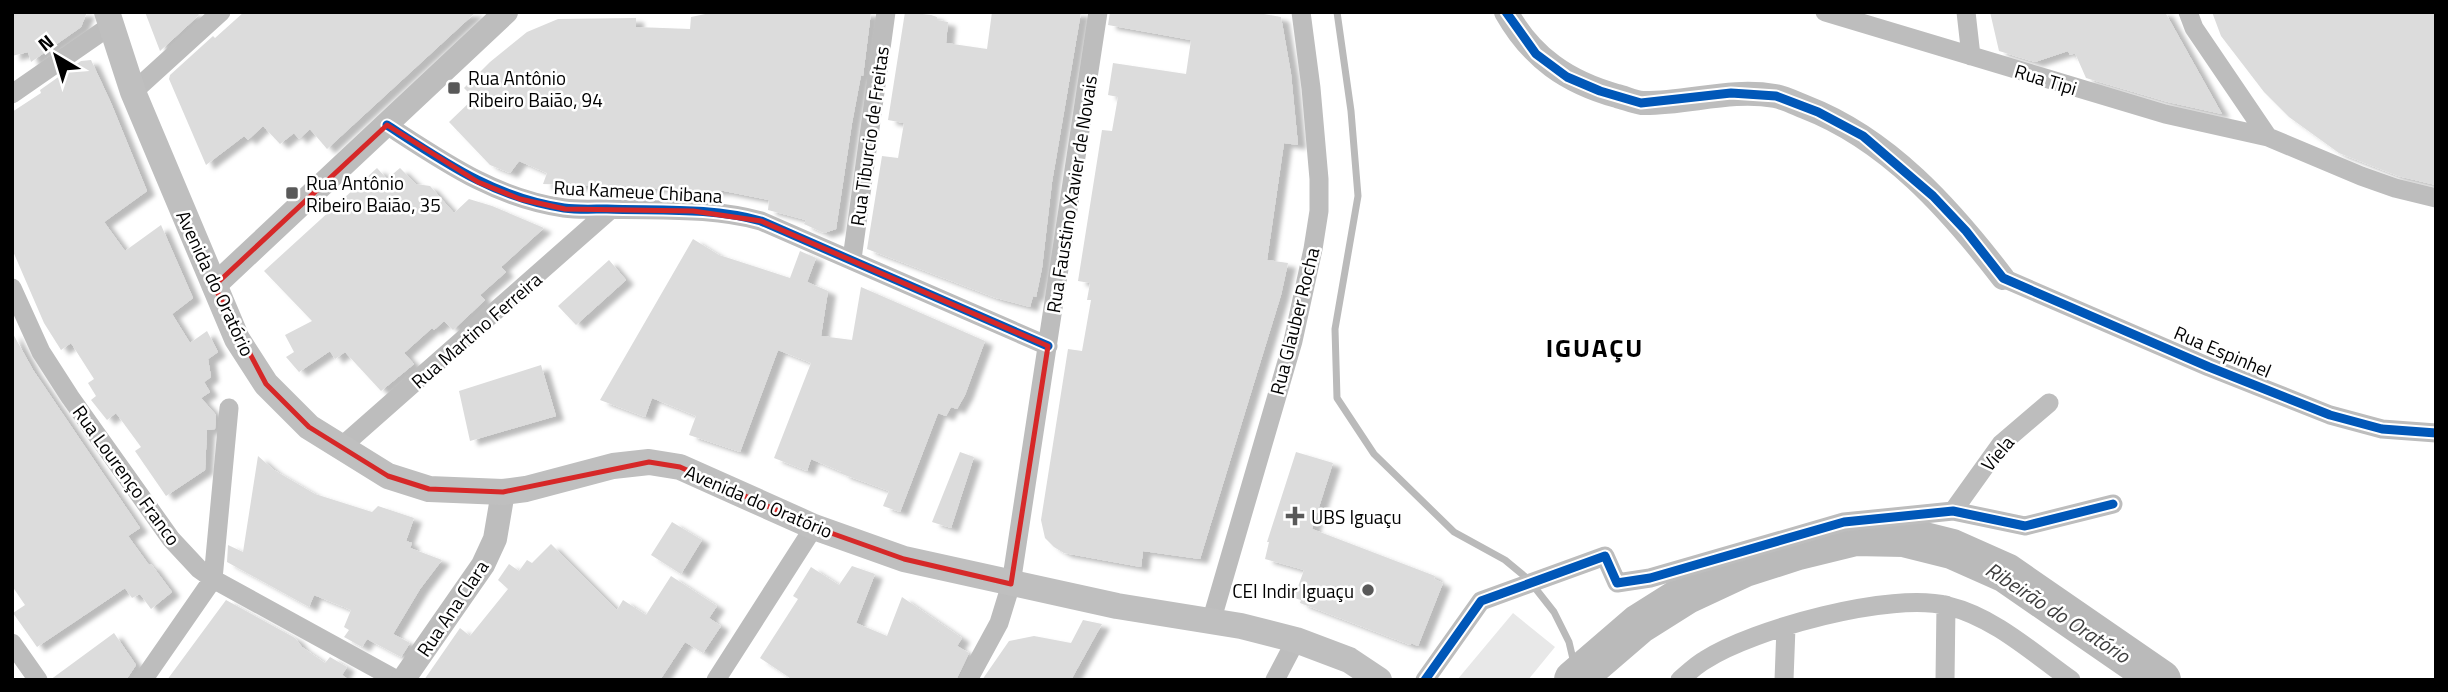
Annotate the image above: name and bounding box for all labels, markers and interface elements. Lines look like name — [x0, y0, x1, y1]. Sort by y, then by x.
north arrow — [21, 21, 91, 91]
text: N — [31, 27, 59, 58]
street label: Rua Tiburcio de Freitas — [842, 44, 896, 228]
street label: Rua Tipi — [2011, 56, 2081, 102]
place label: Rua Antônio Ribeiro Baião, 94 — [468, 63, 603, 114]
street label: Rua Faustino Xavier de Novais — [1038, 73, 1104, 315]
marker: Rua Antônio Ribeiro Baião, 94 — [446, 80, 462, 96]
place label: Rua Antônio Ribeiro Baião, 35 — [306, 168, 441, 219]
street label: Rua Kameue Chibana — [553, 172, 724, 210]
marker: Rua Antônio Ribeiro Baião, 35 — [284, 185, 300, 201]
street label: Avenida do Oratório — [169, 205, 263, 361]
street label: Rua Glauber Rocha — [1262, 244, 1326, 398]
street label: Rua Martino Ferreira — [404, 265, 548, 395]
street label: Rua Espinhel — [2170, 317, 2276, 385]
district label: IGUAÇU — [1546, 328, 1644, 367]
street label: Rua Lourenço Franco — [66, 399, 188, 551]
street label: Viela — [1973, 428, 2021, 477]
street label: Avenida do Oratório — [681, 457, 837, 545]
place label: UBS Iguaçu — [1311, 502, 1402, 531]
marker: UBS Iguaçu — [1285, 506, 1305, 526]
street label: Rua Ana Clara — [409, 553, 495, 662]
water label: Ribeirão do Oratório — [1979, 553, 2137, 671]
place label: CEI Indir Iguaçu — [1232, 576, 1354, 605]
marker: CEI Indir Iguaçu — [1360, 582, 1376, 598]

